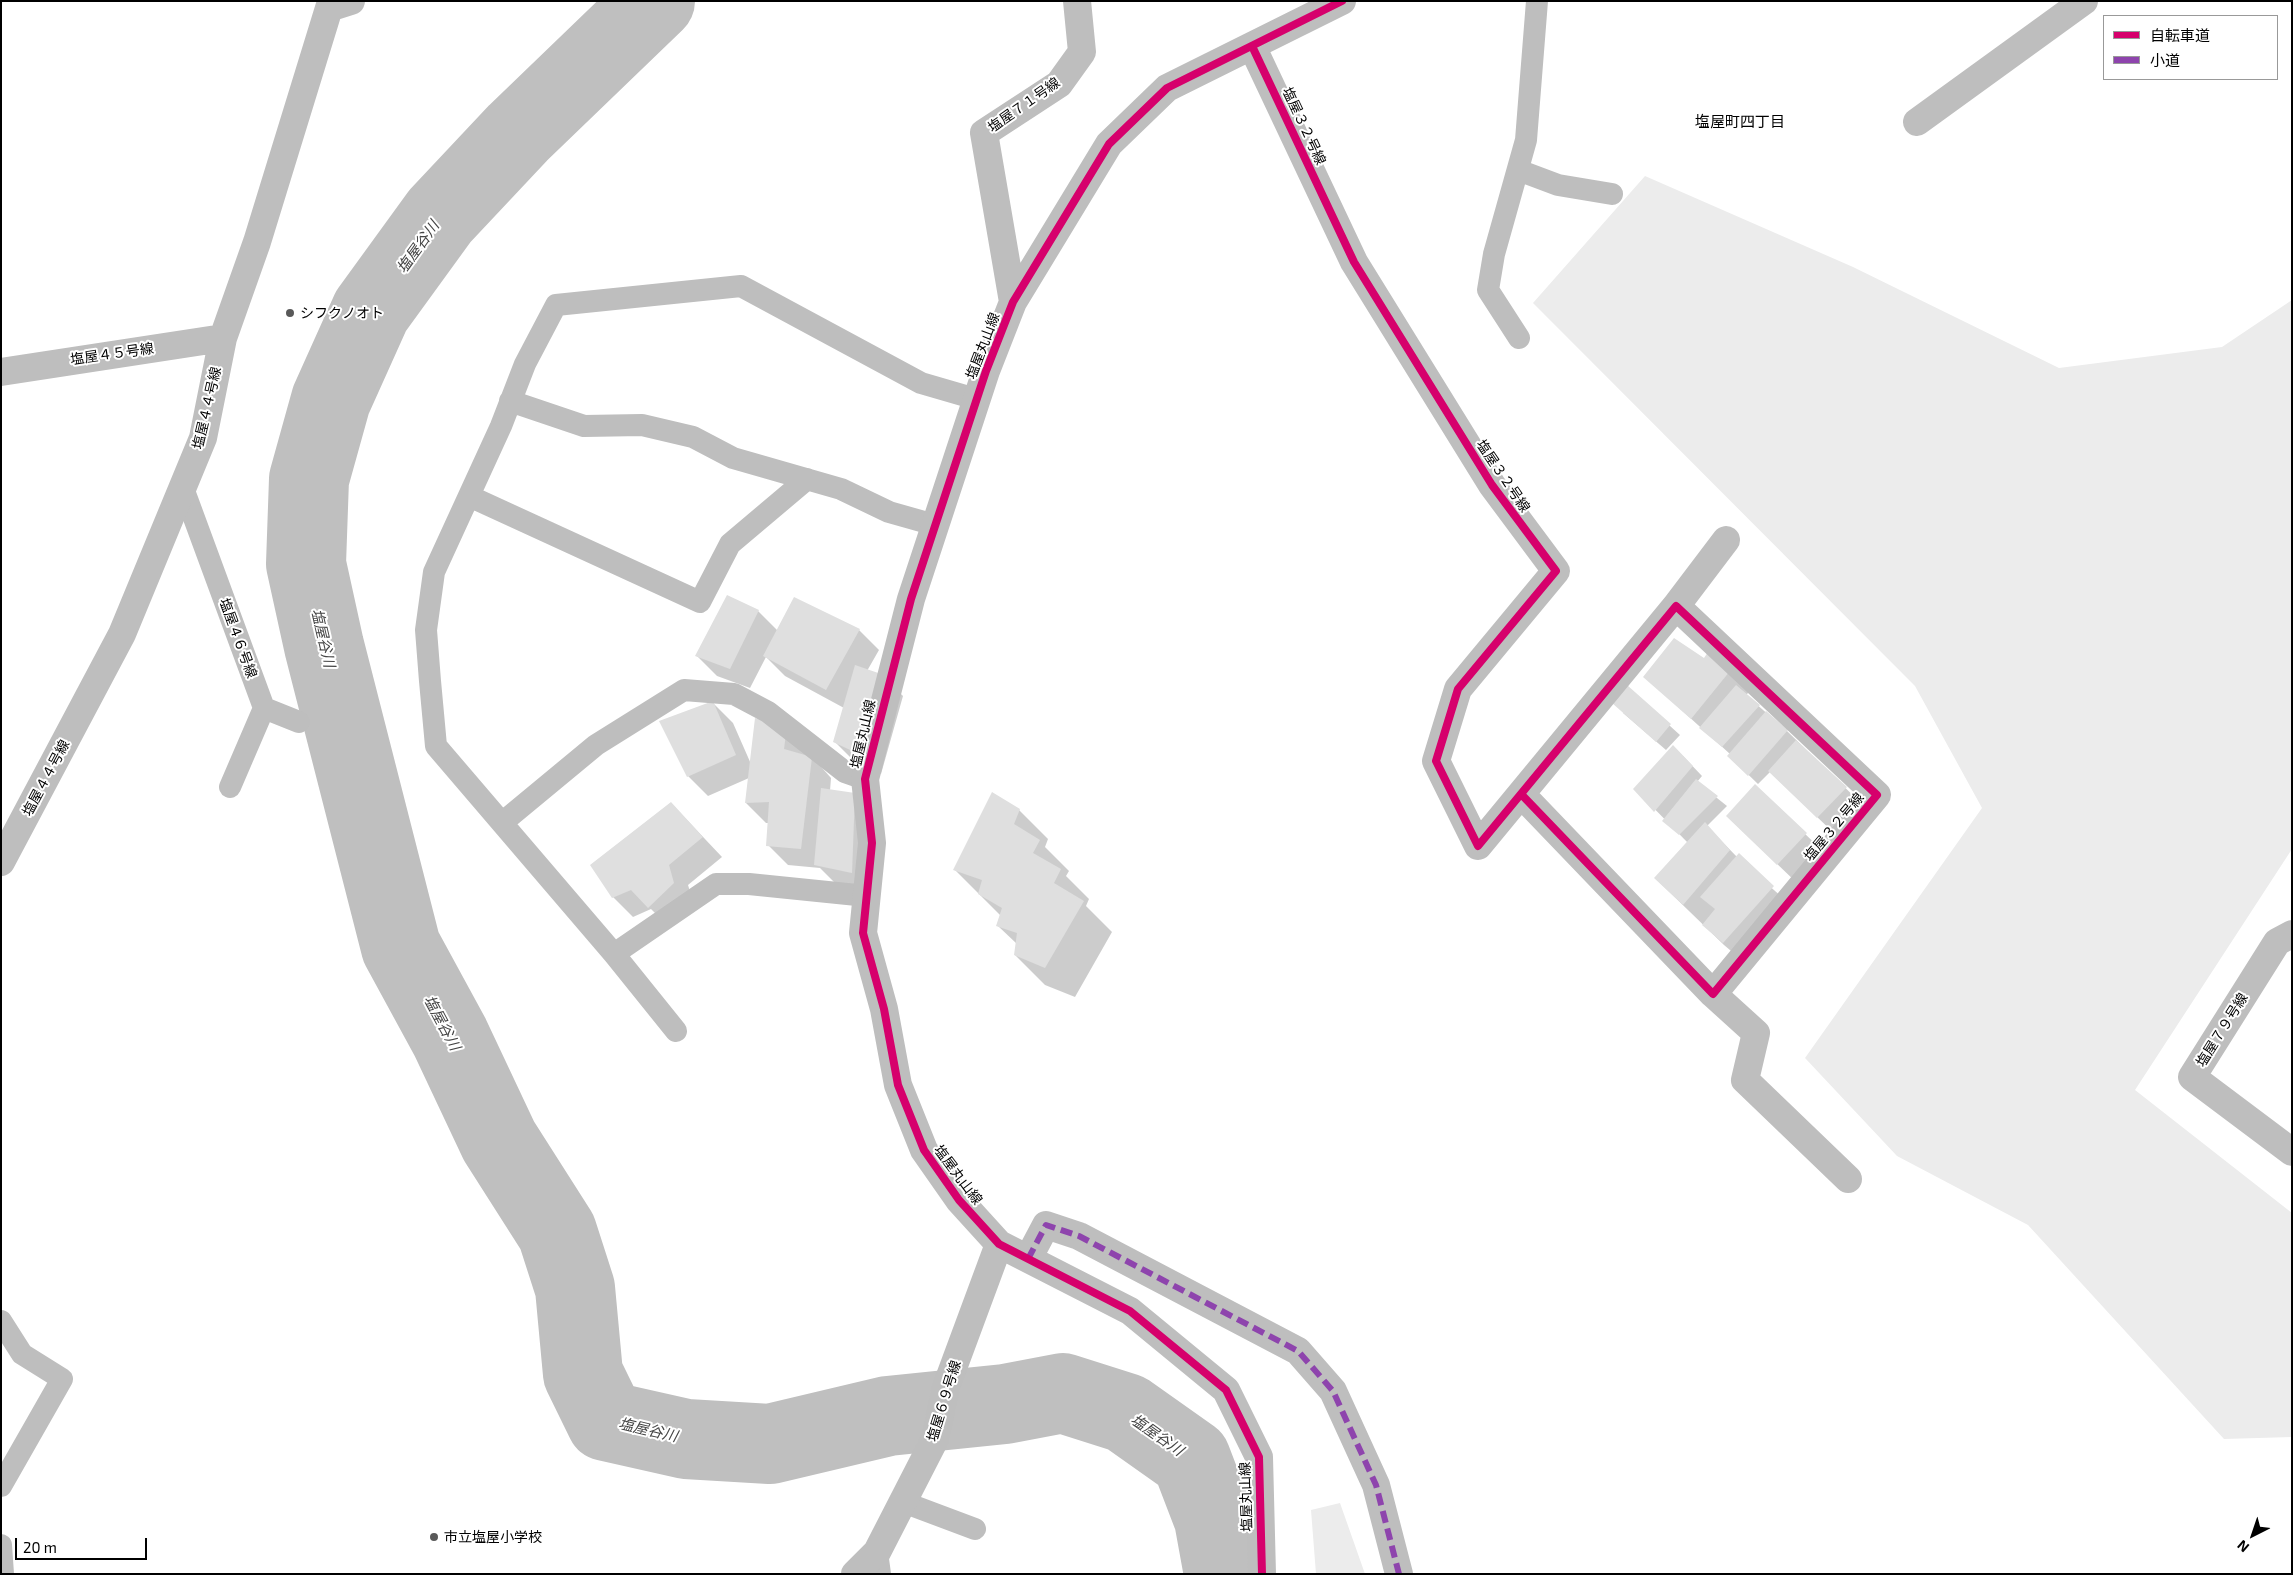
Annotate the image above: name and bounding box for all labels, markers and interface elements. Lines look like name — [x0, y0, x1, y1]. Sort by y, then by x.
legend — [2103, 15, 2278, 80]
text: 自転車道 — [2150, 26, 2210, 44]
text: 小道 — [2150, 51, 2180, 69]
street label: 塩屋７１号線 — [985, 74, 1063, 136]
street label: 塩屋３２号線 — [1279, 84, 1329, 168]
district label: 塩屋町四丁目 — [1695, 113, 1785, 131]
water label: 塩屋谷川 — [393, 217, 443, 277]
place label: シフクノオト — [300, 305, 384, 321]
marker: シフクノオト — [284, 307, 296, 319]
street label: 塩屋丸山線 — [963, 310, 1003, 382]
street label: 塩屋４５号線 — [69, 340, 155, 368]
street label: 塩屋４４号線 — [189, 365, 225, 451]
street label: 塩屋３２号線 — [1473, 436, 1533, 516]
street label: 塩屋４６号線 — [216, 596, 260, 680]
water label: 塩屋谷川 — [307, 607, 339, 669]
street label: 塩屋丸山線 — [847, 698, 879, 770]
street label: 塩屋４４号線 — [19, 737, 73, 819]
street label: 塩屋３２号線 — [1801, 789, 1867, 865]
street label: 塩屋７９号線 — [2193, 990, 2251, 1070]
water label: 塩屋谷川 — [420, 992, 464, 1054]
street label: 塩屋丸山線 — [930, 1142, 986, 1208]
street label: 塩屋６９号線 — [924, 1358, 964, 1444]
water label: 塩屋谷川 — [1127, 1410, 1187, 1460]
water label: 塩屋谷川 — [617, 1414, 679, 1446]
street label: 塩屋丸山線 — [1236, 1462, 1256, 1532]
north arrow — [2228, 1510, 2278, 1560]
scale bar — [18, 1528, 150, 1560]
place label: 市立塩屋小学校 — [444, 1529, 542, 1545]
marker: 市立塩屋小学校 — [428, 1531, 440, 1543]
text: N — [2233, 1537, 2252, 1556]
text: 20 m — [23, 1538, 57, 1556]

